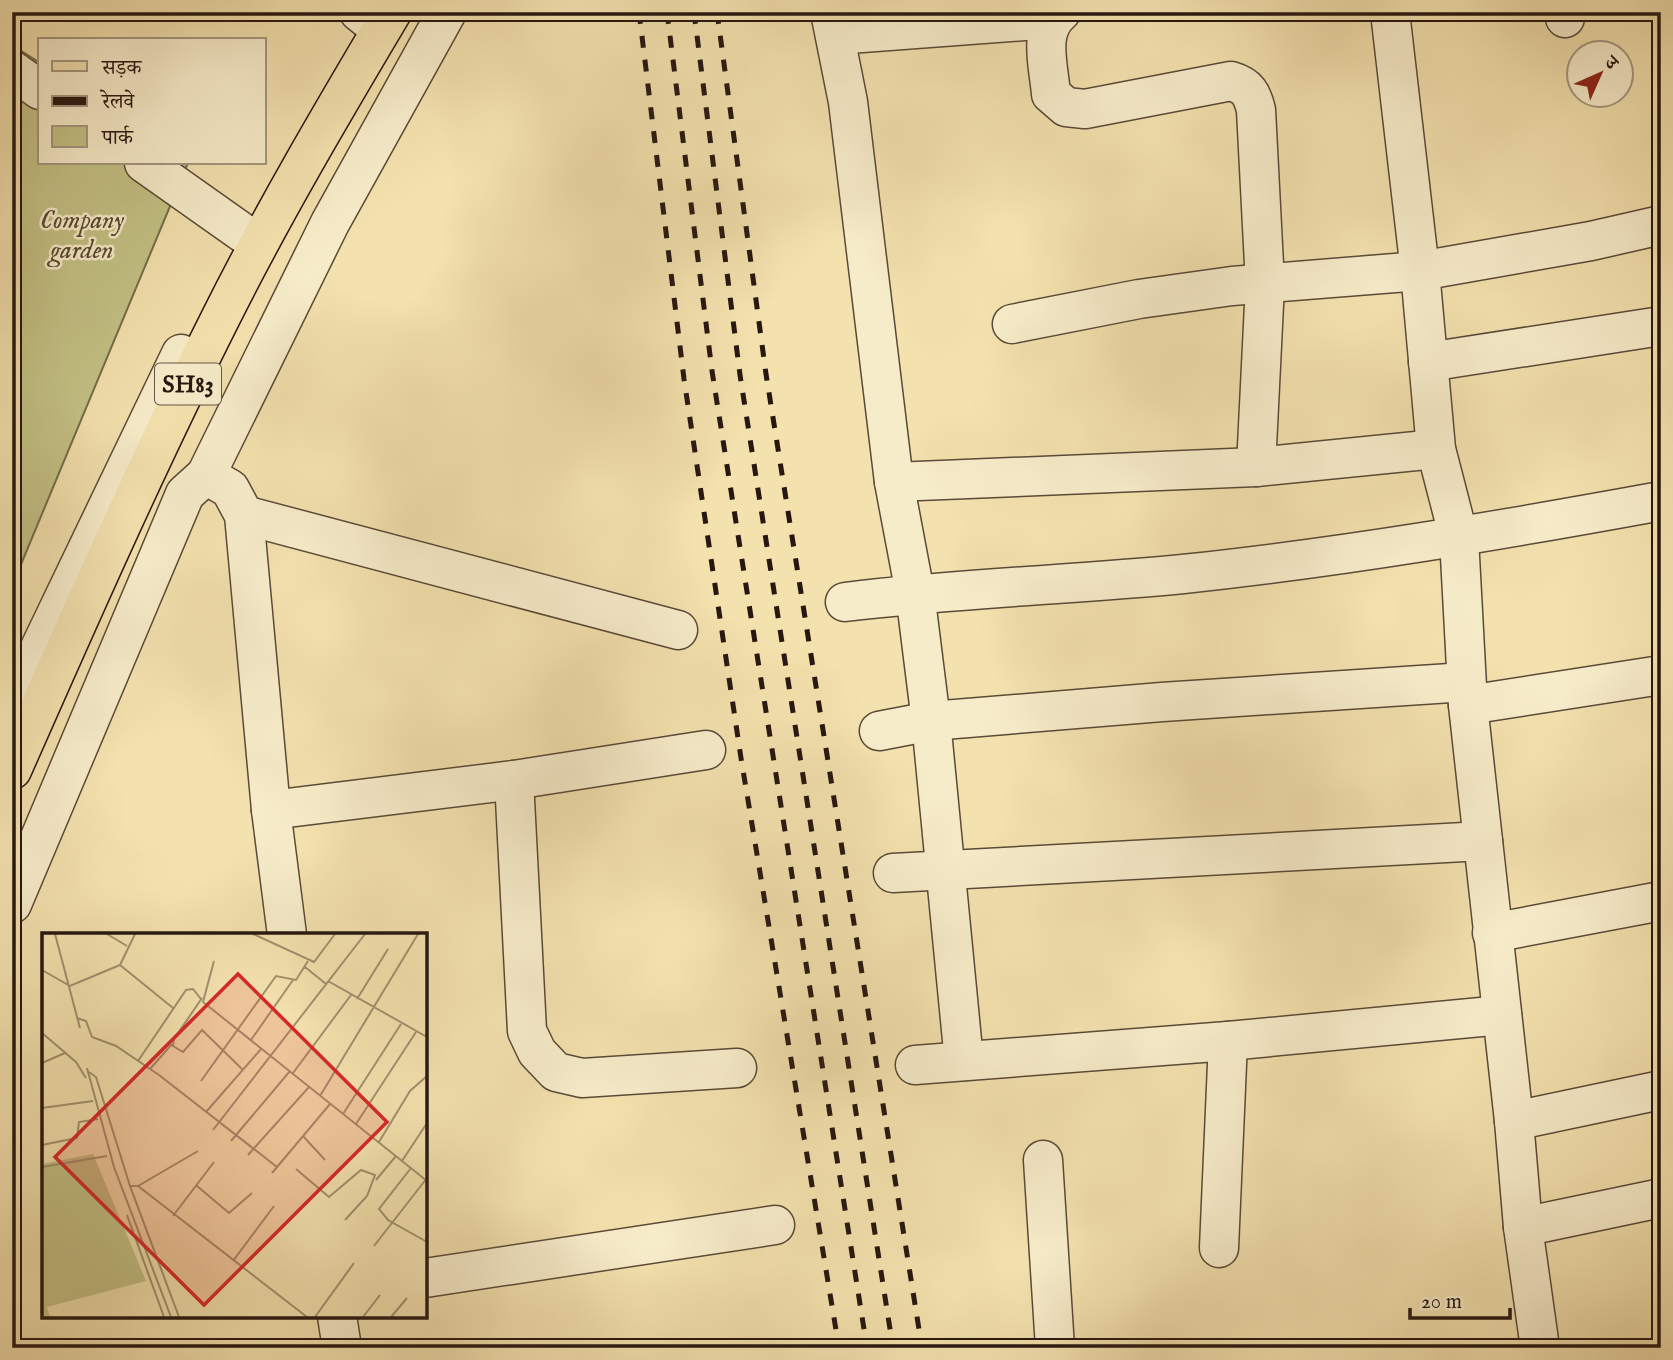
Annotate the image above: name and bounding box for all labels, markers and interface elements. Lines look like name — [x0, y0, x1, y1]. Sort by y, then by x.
legend — [38, 38, 266, 164]
north arrow — [1564, 38, 1634, 108]
text: उ — [1597, 50, 1623, 76]
text: सड़क — [101, 55, 142, 82]
text: रेलवे — [99, 89, 136, 116]
text: पार्क — [101, 125, 134, 152]
park label: Company garden — [40, 204, 124, 268]
road number: SH83 — [155, 363, 221, 404]
inset map — [42, 933, 427, 1318]
scale bar — [1410, 1276, 1510, 1320]
text: 20 m — [1421, 1289, 1462, 1316]

